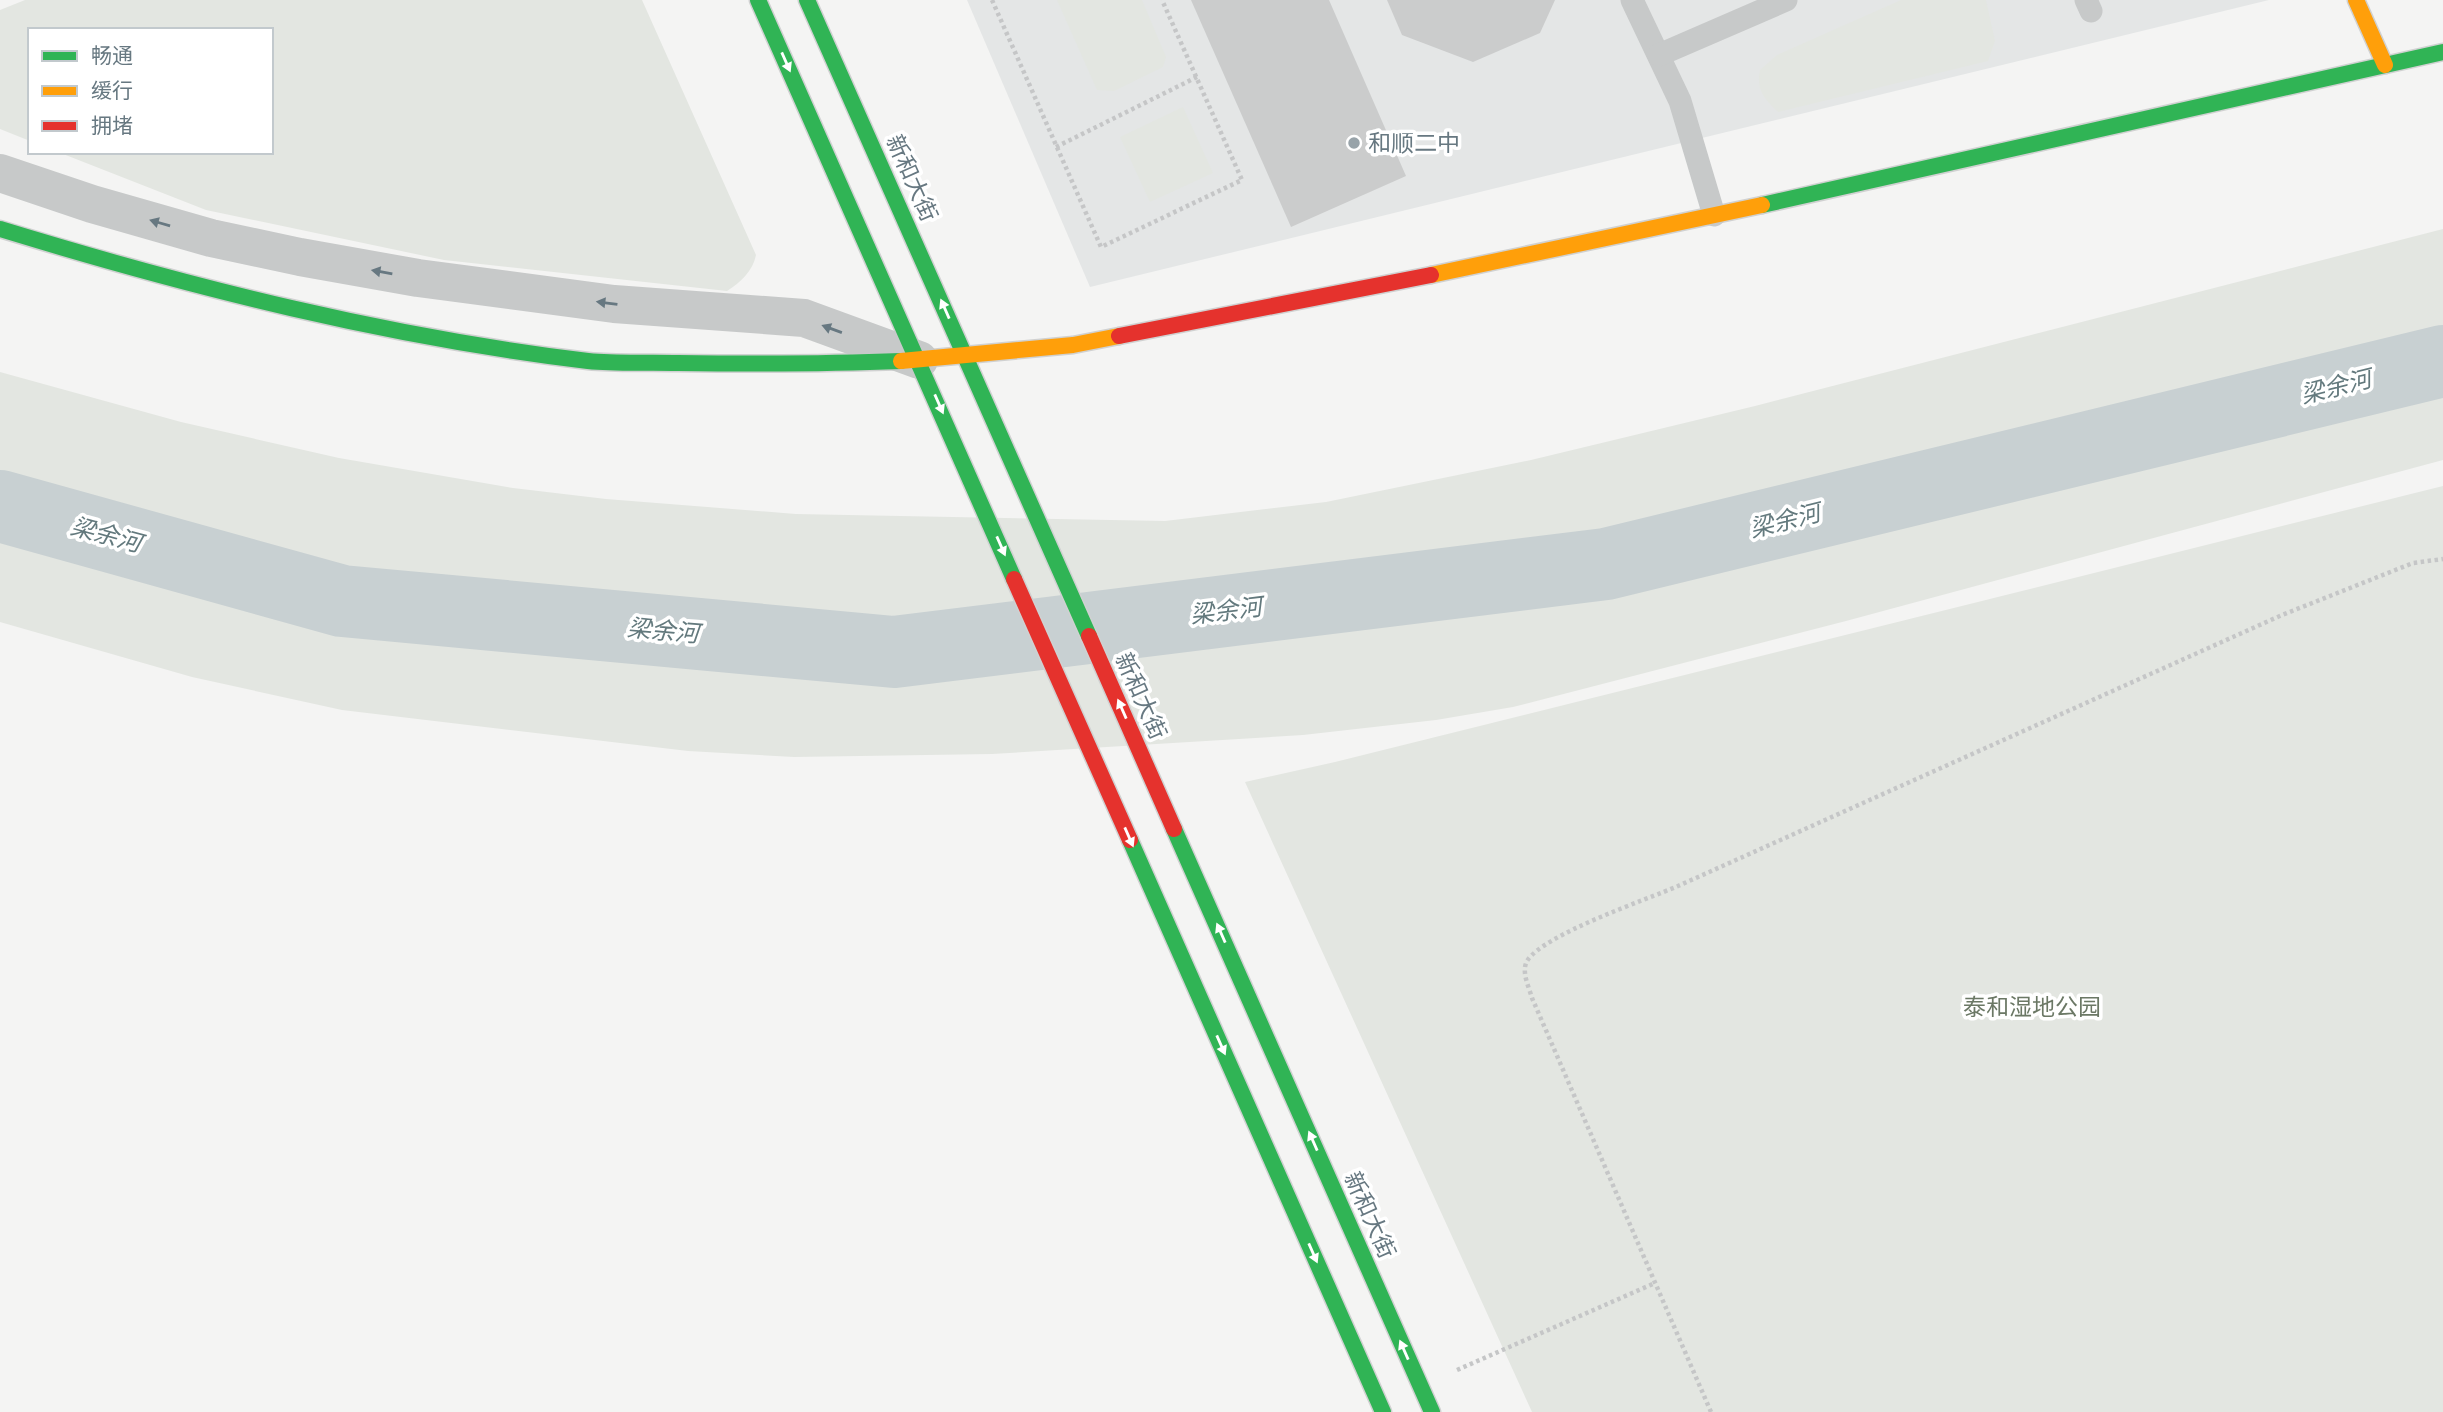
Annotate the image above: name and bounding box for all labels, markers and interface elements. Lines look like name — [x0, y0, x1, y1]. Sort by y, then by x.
legend — [28, 28, 273, 154]
text: 畅通 — [91, 42, 133, 69]
one-way arrow — [780, 52, 792, 72]
text: 缓行 — [91, 77, 133, 104]
text: 拥堵 — [91, 112, 133, 139]
place label: 和顺二中 — [1368, 128, 1460, 158]
street label: 新和大街 — [880, 130, 944, 226]
marker: 和顺二中 — [1346, 135, 1362, 151]
one-way arrow — [149, 218, 170, 228]
one-way arrow — [371, 266, 393, 277]
one-way arrow — [596, 298, 618, 309]
one-way arrow — [939, 299, 951, 319]
one-way arrow — [822, 323, 843, 334]
water label: 梁余河 — [2297, 362, 2378, 410]
one-way arrow — [933, 394, 944, 415]
water label: 梁余河 — [1746, 496, 1827, 544]
water label: 梁余河 — [67, 510, 149, 560]
one-way arrow — [996, 536, 1007, 557]
water label: 梁余河 — [1188, 590, 1268, 630]
water label: 梁余河 — [626, 612, 704, 649]
street label: 新和大街 — [1109, 648, 1173, 744]
one-way arrow — [1116, 699, 1128, 719]
one-way arrow — [1123, 827, 1135, 847]
one-way arrow — [1215, 923, 1227, 943]
park label: 泰和湿地公园 — [1963, 992, 2101, 1022]
one-way arrow — [1216, 1035, 1227, 1056]
one-way arrow — [1307, 1131, 1318, 1152]
street label: 新和大街 — [1338, 1167, 1402, 1263]
one-way arrow — [1308, 1243, 1319, 1264]
one-way arrow — [1398, 1339, 1409, 1360]

